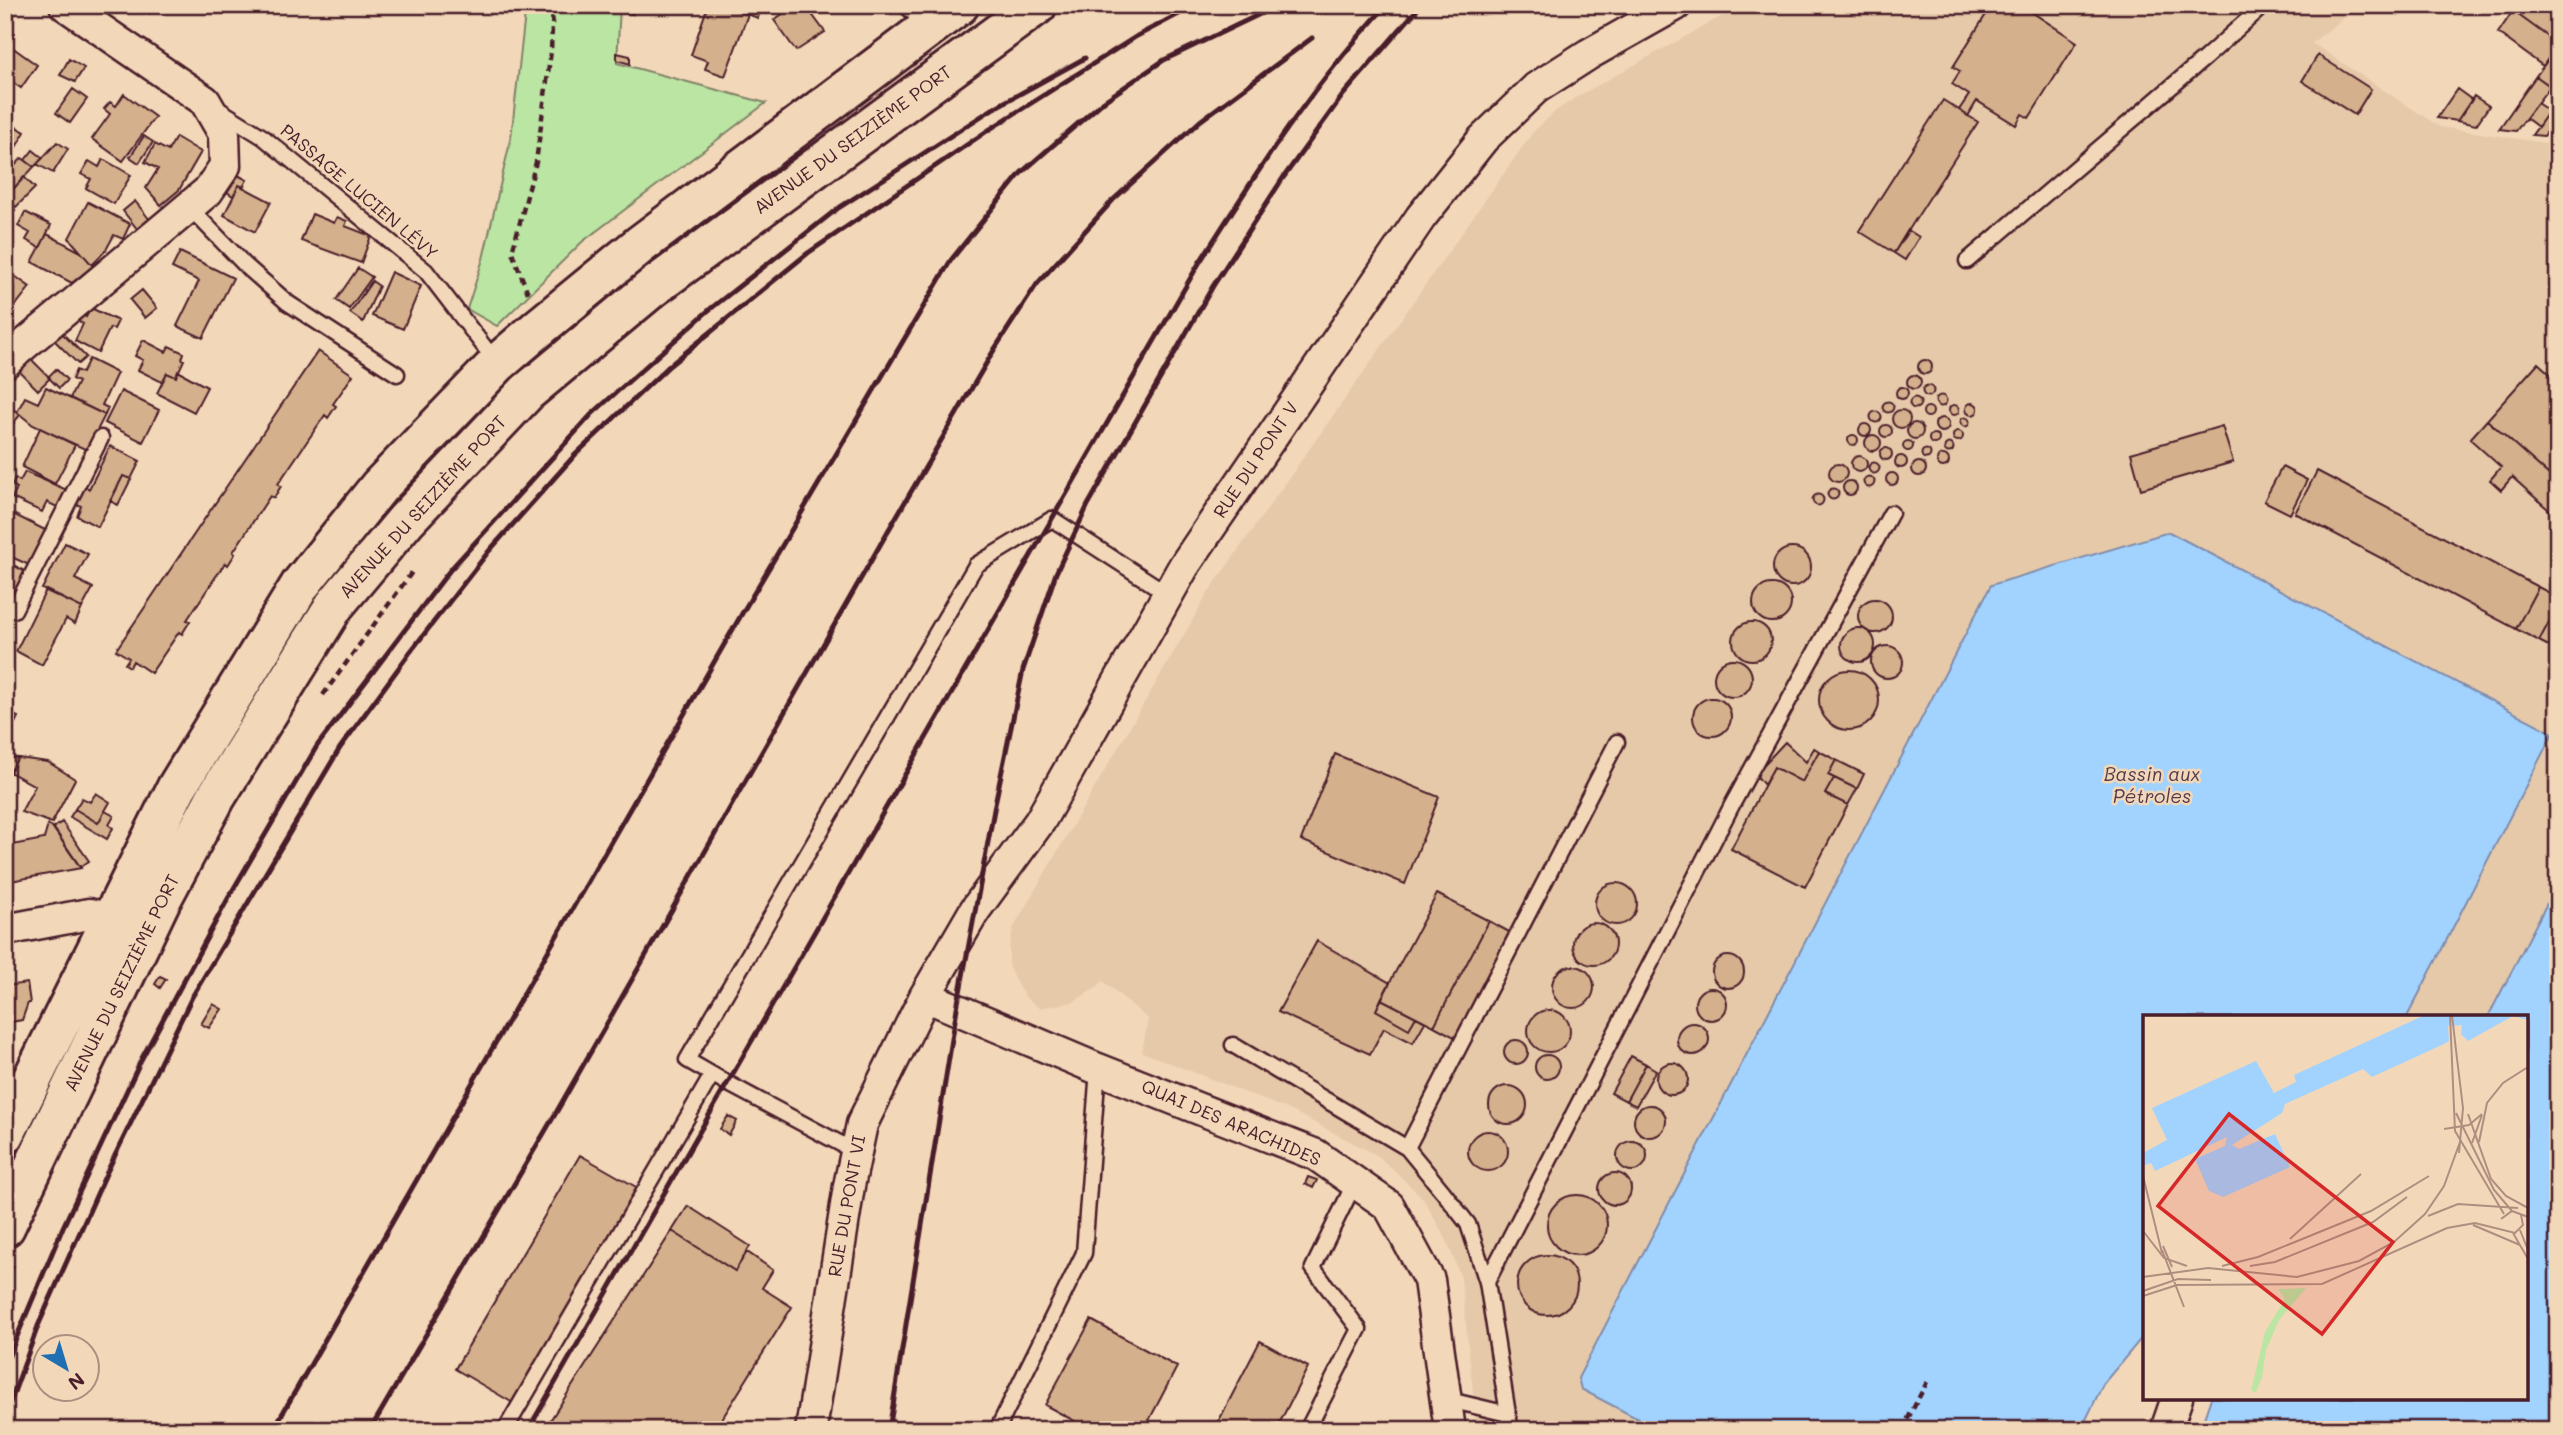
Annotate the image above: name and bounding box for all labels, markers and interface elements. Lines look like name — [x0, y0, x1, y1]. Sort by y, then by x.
street label: AVENUE DU SEIZIÈME PORT — [749, 59, 956, 219]
street label: PASSAGE LUCIEN LÉVY — [276, 118, 444, 264]
street label: RUE DU PONT V — [1207, 396, 1303, 522]
street label: AVENUE DU SEIZIÈME PORT — [333, 409, 511, 603]
water label: Bassin aux Pétroles — [2104, 761, 2200, 808]
street label: AVENUE DU SEIZIÈME PORT — [58, 870, 184, 1095]
inset map — [2143, 1015, 2528, 1400]
street label: QUAI DES ARACHIDES — [1138, 1073, 1325, 1171]
street label: RUE DU PONT VI — [822, 1133, 870, 1279]
north arrow — [32, 1334, 102, 1404]
text: N — [63, 1368, 90, 1396]

